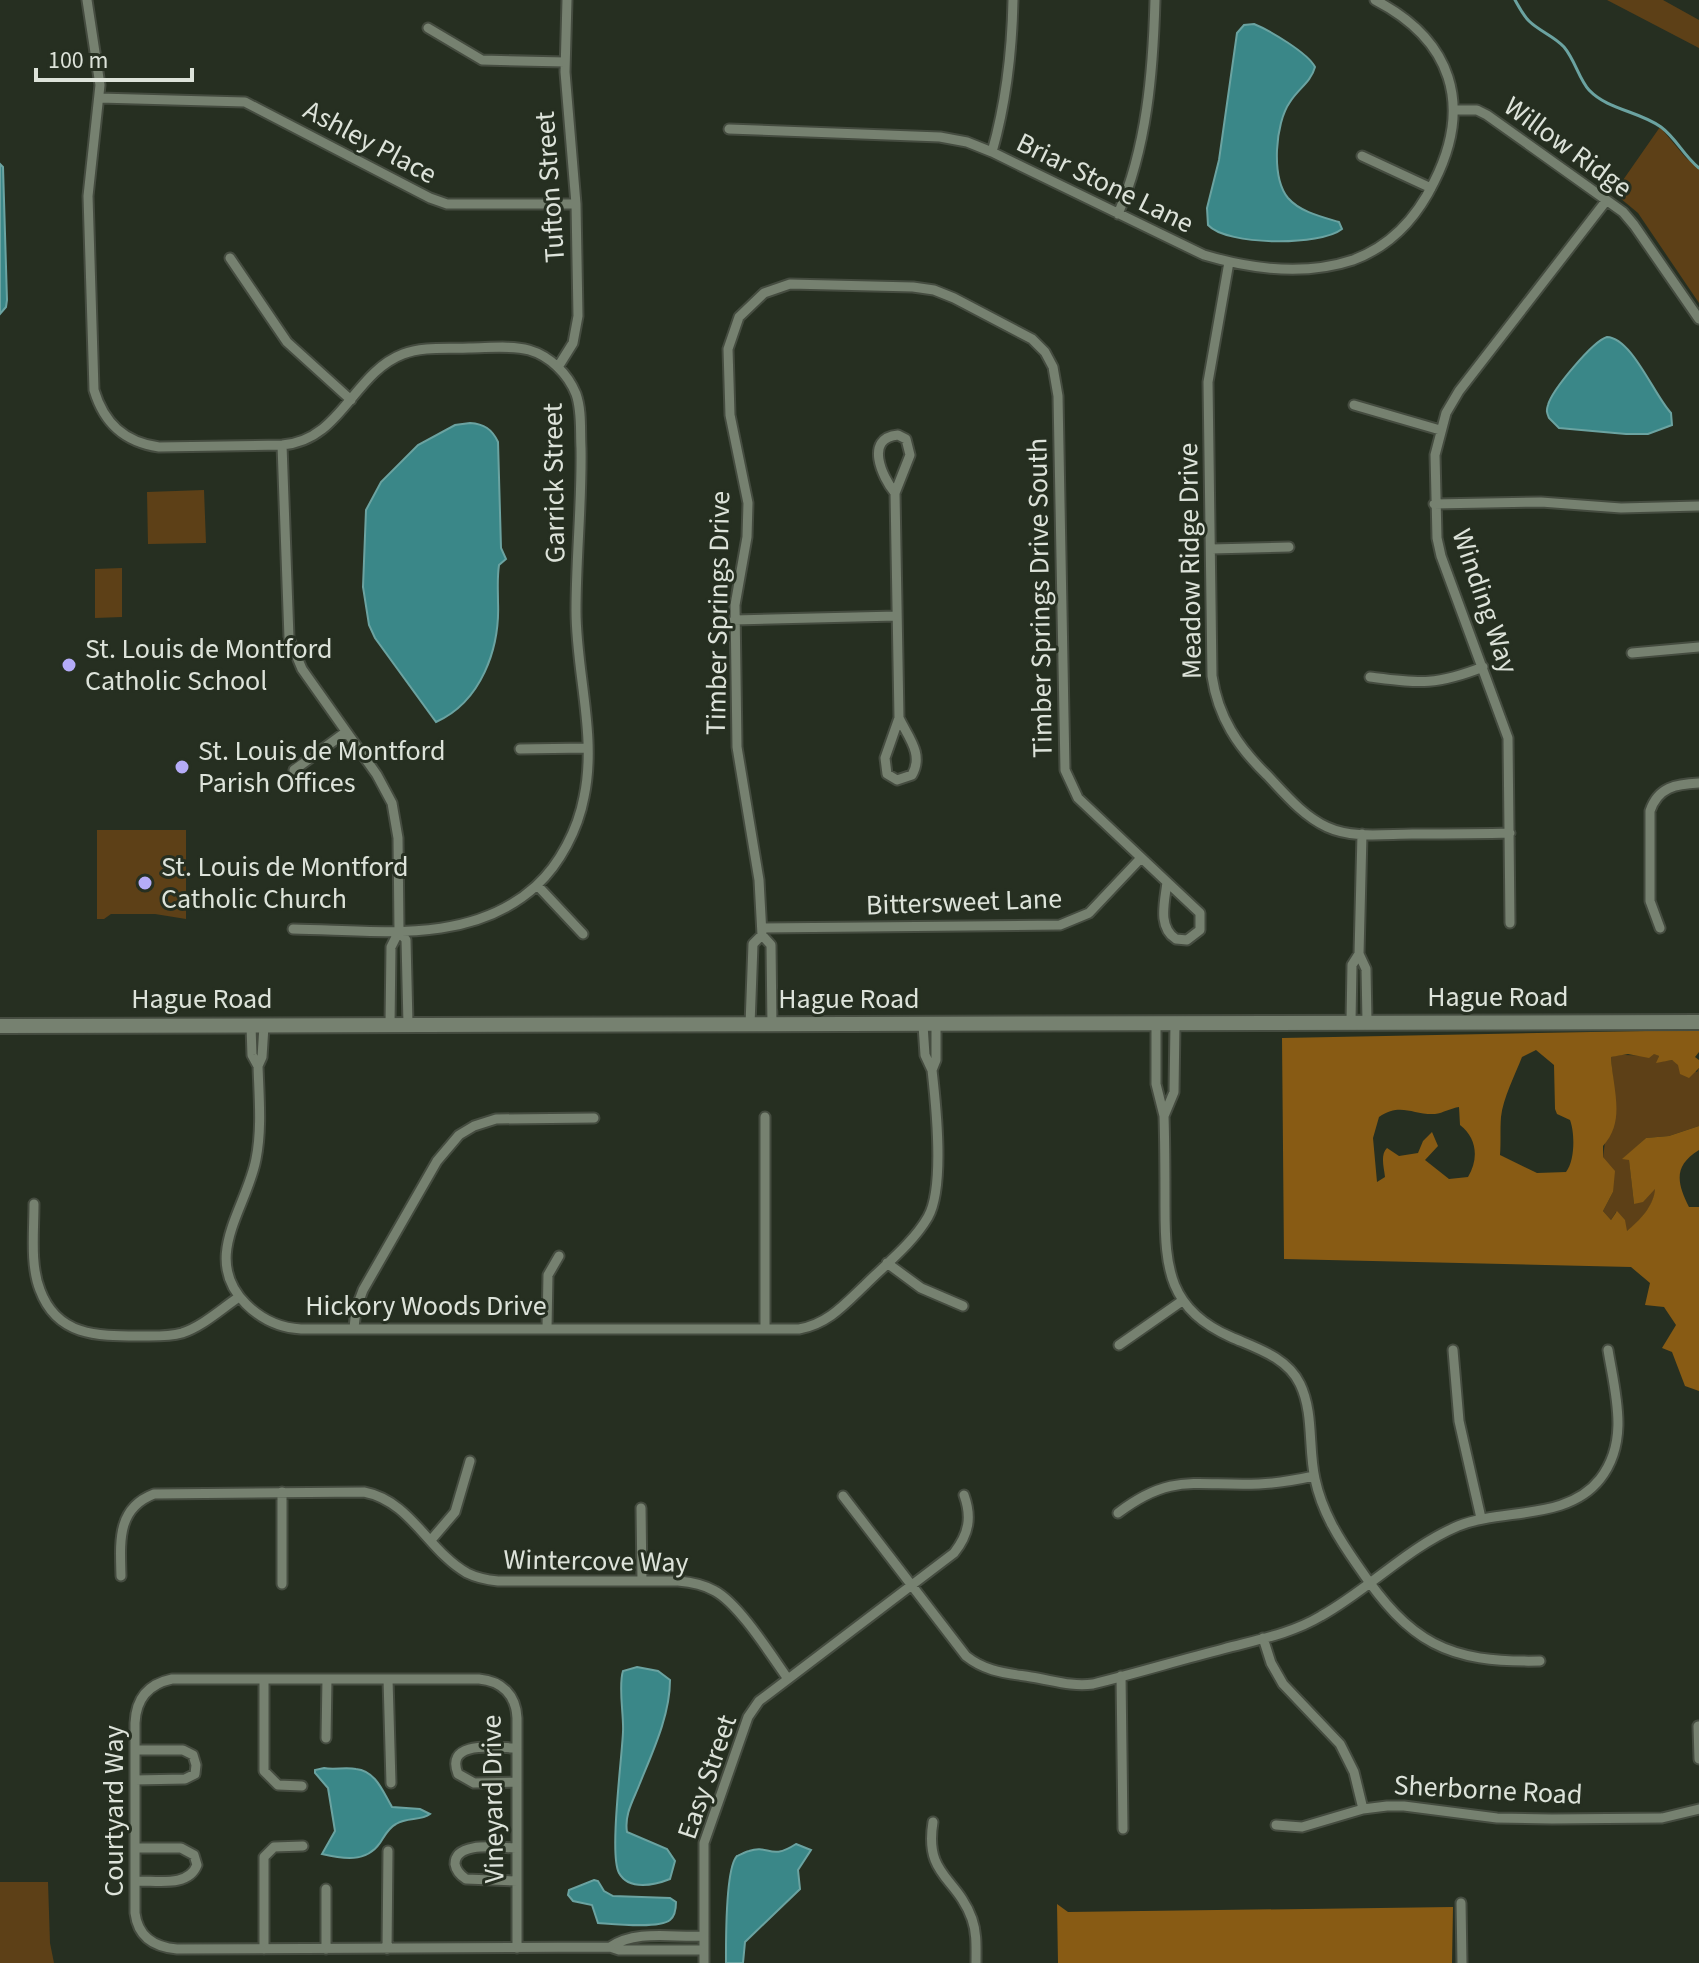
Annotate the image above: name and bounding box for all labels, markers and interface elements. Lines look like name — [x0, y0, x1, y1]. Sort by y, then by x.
scale bar — [36, 32, 192, 82]
text: 100 m — [48, 43, 108, 78]
street label: Willow Ridge — [1496, 87, 1640, 207]
street label: Ashley Place — [296, 90, 444, 194]
street label: Tufton Street — [525, 110, 575, 264]
street label: Briar Stone Lane — [1010, 123, 1200, 243]
street label: Garrick Street — [533, 402, 575, 563]
street label: Timber Springs Drive South — [1017, 438, 1063, 758]
street label: Meadow Ridge Drive — [1168, 442, 1212, 680]
street label: Timber Springs Drive — [696, 490, 740, 736]
street label: Winding Way — [1442, 523, 1528, 679]
place label: St. Louis de Montford Catholic School — [85, 629, 333, 701]
marker: St. Louis de Montford Catholic School — [60, 656, 78, 674]
place label: St. Louis de Montford Parish Offices — [198, 731, 446, 803]
marker: St. Louis de Montford Parish Offices — [173, 758, 191, 776]
place label: St. Louis de Montford Catholic Church — [161, 847, 409, 919]
marker: St. Louis de Montford Catholic Church — [136, 874, 154, 892]
street label: Bittersweet Lane — [865, 879, 1063, 925]
street label: Hague Road — [1427, 977, 1569, 1017]
street label: Hague Road — [131, 979, 273, 1019]
street label: Hague Road — [778, 979, 920, 1019]
street label: Hickory Woods Drive — [305, 1286, 547, 1326]
street label: Wintercove Way — [503, 1539, 689, 1583]
street label: Easy Street — [667, 1709, 747, 1845]
street label: Vineyard Drive — [472, 1714, 514, 1884]
street label: Courtyard Way — [94, 1725, 134, 1897]
street label: Sherborne Road — [1393, 1765, 1583, 1815]

